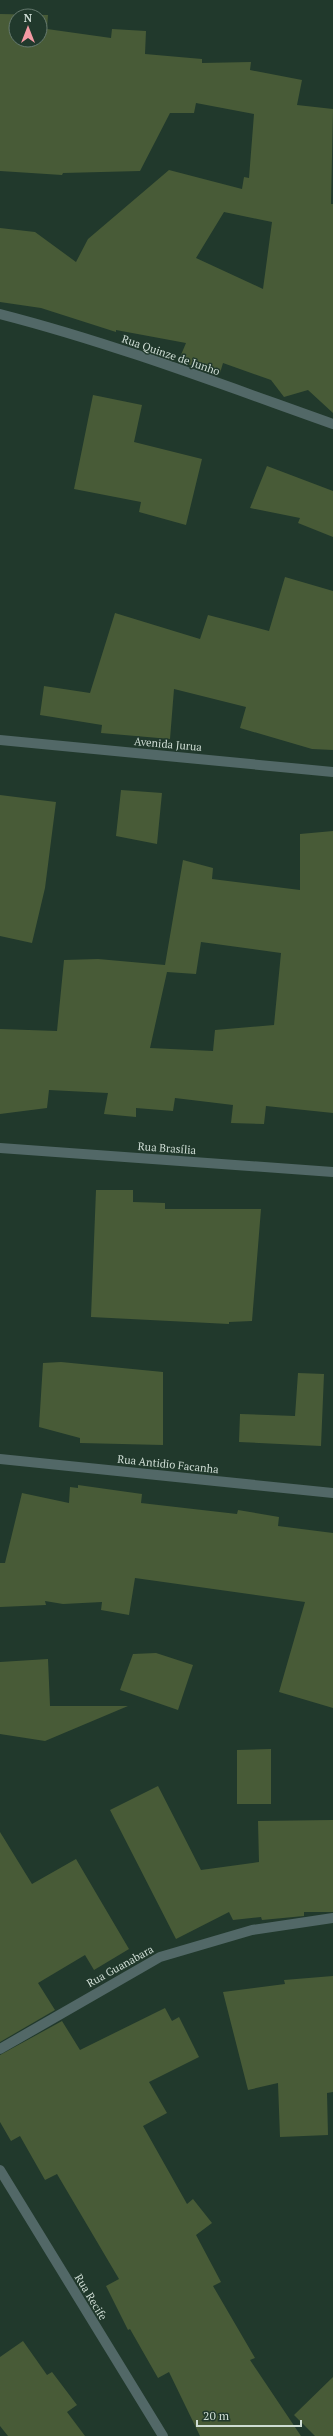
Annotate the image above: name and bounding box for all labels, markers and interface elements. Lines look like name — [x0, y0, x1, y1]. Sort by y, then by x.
north arrow — [8, 8, 48, 48]
text: N — [24, 11, 33, 25]
street label: Rua Quinze de Junho — [120, 332, 222, 378]
street label: Avenida Jurua — [134, 734, 203, 754]
street label: Rua Brasília — [137, 1139, 197, 1157]
street label: Rua Antidio Facanha — [117, 1452, 220, 1476]
street label: Rua Guanabara — [84, 1942, 156, 1990]
street label: Rua Recife — [72, 2271, 110, 2323]
scale bar — [197, 2402, 301, 2428]
text: 20 m — [203, 2408, 230, 2423]

